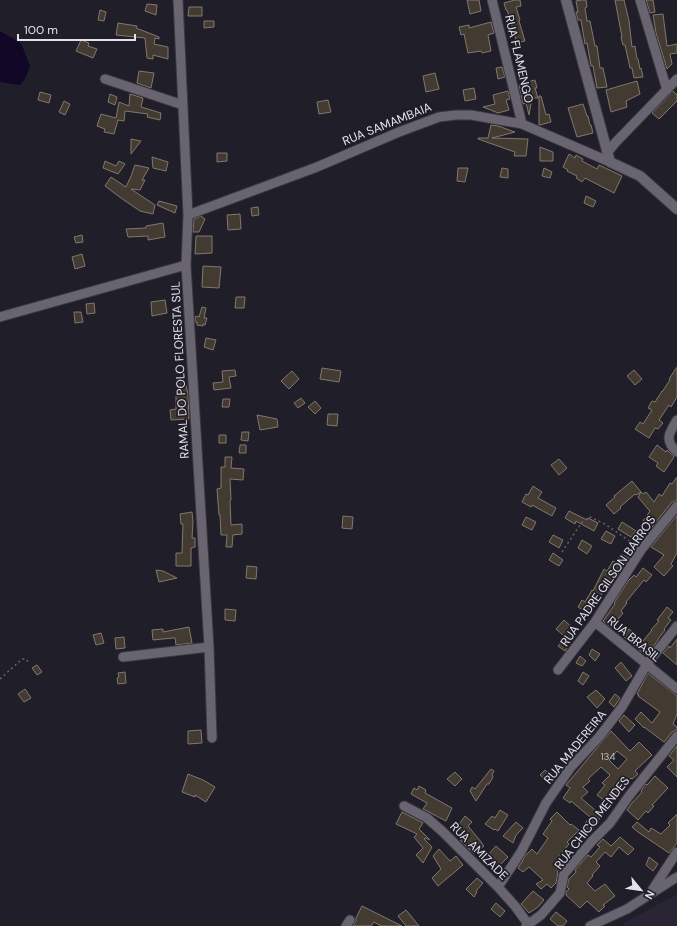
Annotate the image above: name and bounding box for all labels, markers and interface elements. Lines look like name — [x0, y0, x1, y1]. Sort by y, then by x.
street label: RUA FLAMENGO — [501, 13, 537, 105]
scale bar — [18, 16, 135, 42]
text: 100 m — [24, 22, 58, 38]
street label: RUA SAMAMBAIA — [340, 99, 434, 149]
street label: RAMAL DO POLO FLORESTA SUL — [167, 281, 193, 459]
street label: RUA PADRE GILSON BARROS — [557, 512, 659, 650]
street label: RUA BRASIL — [604, 613, 664, 665]
street label: RUA MADEREIRA — [540, 707, 610, 787]
house number: 134 — [600, 750, 616, 763]
street label: RUA CHICO MENDES — [551, 773, 633, 873]
street label: RUA AMIZADE — [446, 818, 512, 884]
north arrow — [621, 870, 661, 910]
text: N — [642, 888, 658, 902]

